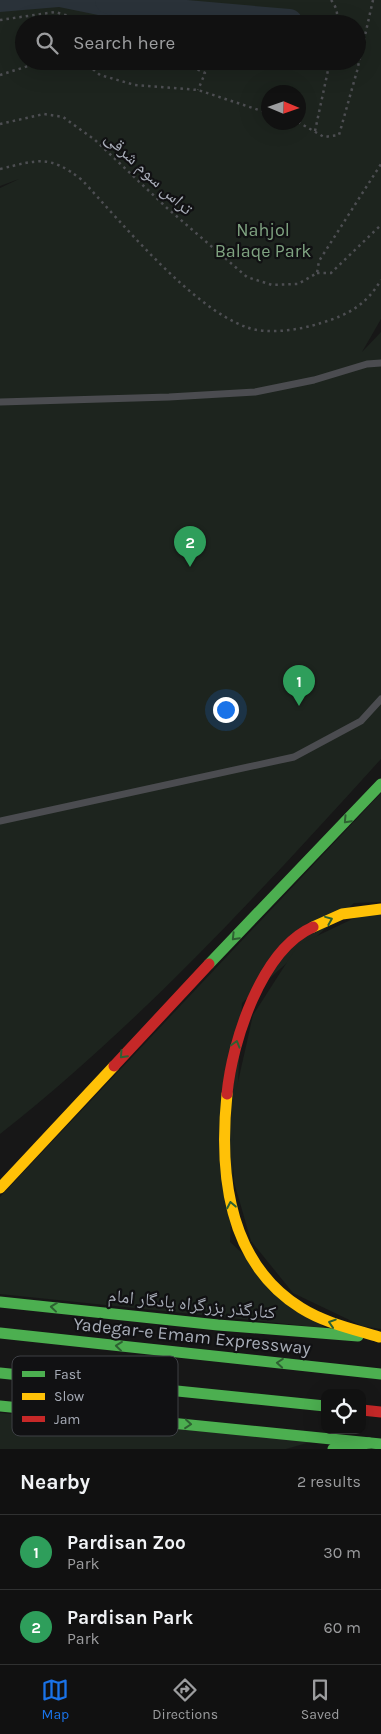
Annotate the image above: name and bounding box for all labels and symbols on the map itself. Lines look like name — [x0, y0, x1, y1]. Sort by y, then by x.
north arrow — [261, 85, 306, 130]
street label: تراس سوم شرقی — [100, 127, 198, 220]
park label: Nahjol Balaqe Park — [215, 219, 311, 262]
pin: 2 — [174, 526, 206, 567]
pin: 1 — [283, 665, 315, 706]
your location — [213, 697, 239, 723]
one-way arrow — [344, 814, 353, 823]
one-way arrow — [324, 915, 333, 926]
one-way arrow — [232, 931, 241, 940]
one-way arrow — [230, 1041, 240, 1049]
one-way arrow — [120, 1049, 129, 1058]
one-way arrow — [226, 1201, 237, 1210]
street label: کنارگذر بزرگراه یادگار امام — [107, 1284, 277, 1325]
one-way arrow — [49, 1302, 57, 1313]
street label: Yadegar-e Emam Expressway — [72, 1313, 312, 1359]
one-way arrow — [329, 1319, 337, 1329]
one-way arrow — [114, 1341, 122, 1352]
legend — [12, 1356, 178, 1436]
one-way arrow — [276, 1358, 284, 1369]
text: Fast — [54, 1366, 81, 1383]
text: Slow — [54, 1388, 84, 1405]
text: Jam — [54, 1411, 80, 1428]
one-way arrow — [184, 1418, 192, 1429]

